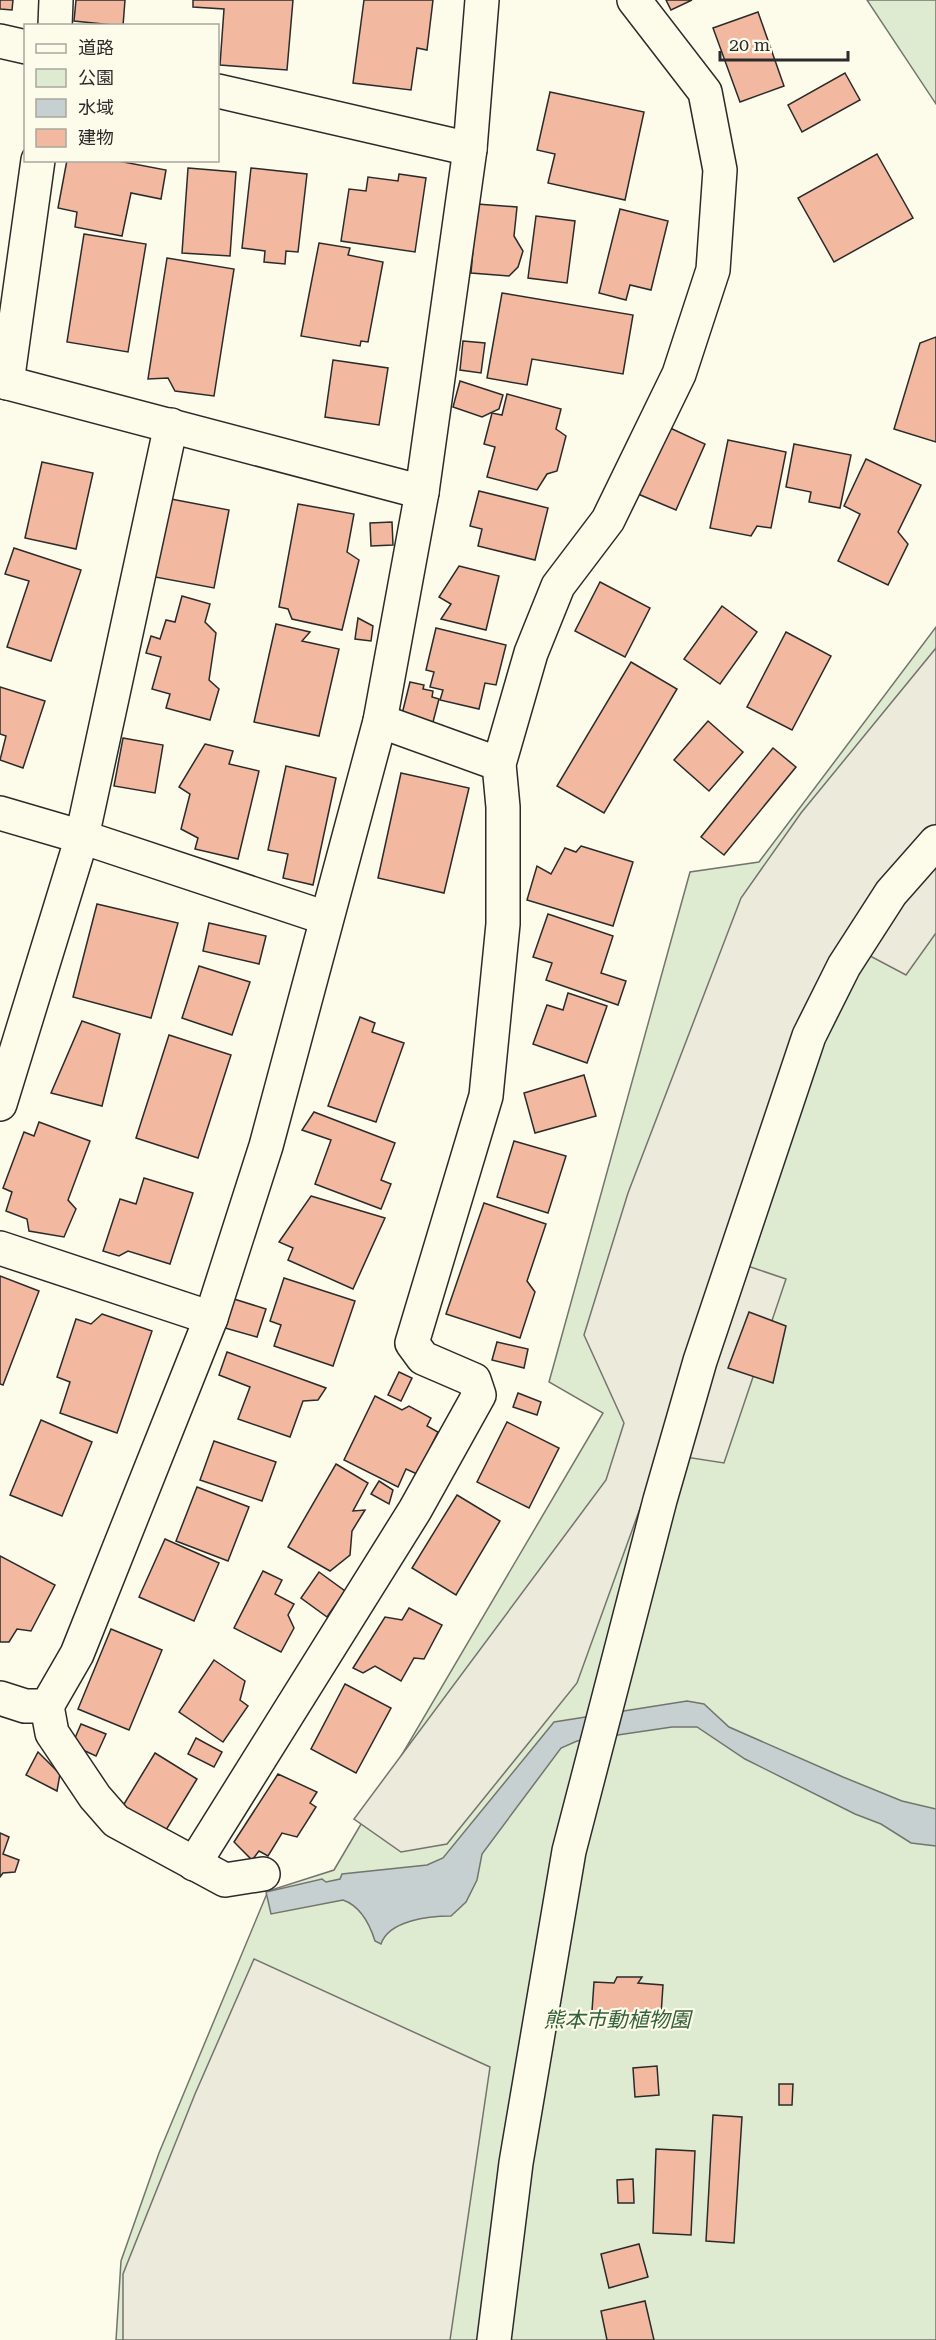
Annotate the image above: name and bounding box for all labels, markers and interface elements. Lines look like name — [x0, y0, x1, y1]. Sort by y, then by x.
legend — [24, 24, 219, 162]
scale bar — [720, 24, 848, 62]
text: 20 m — [729, 34, 770, 55]
text: 道路 — [78, 37, 114, 58]
text: 公園 — [78, 67, 114, 88]
text: 水域 — [78, 97, 114, 118]
text: 建物 — [78, 127, 114, 148]
park label: 熊本市動植物園 — [544, 2008, 693, 2032]

